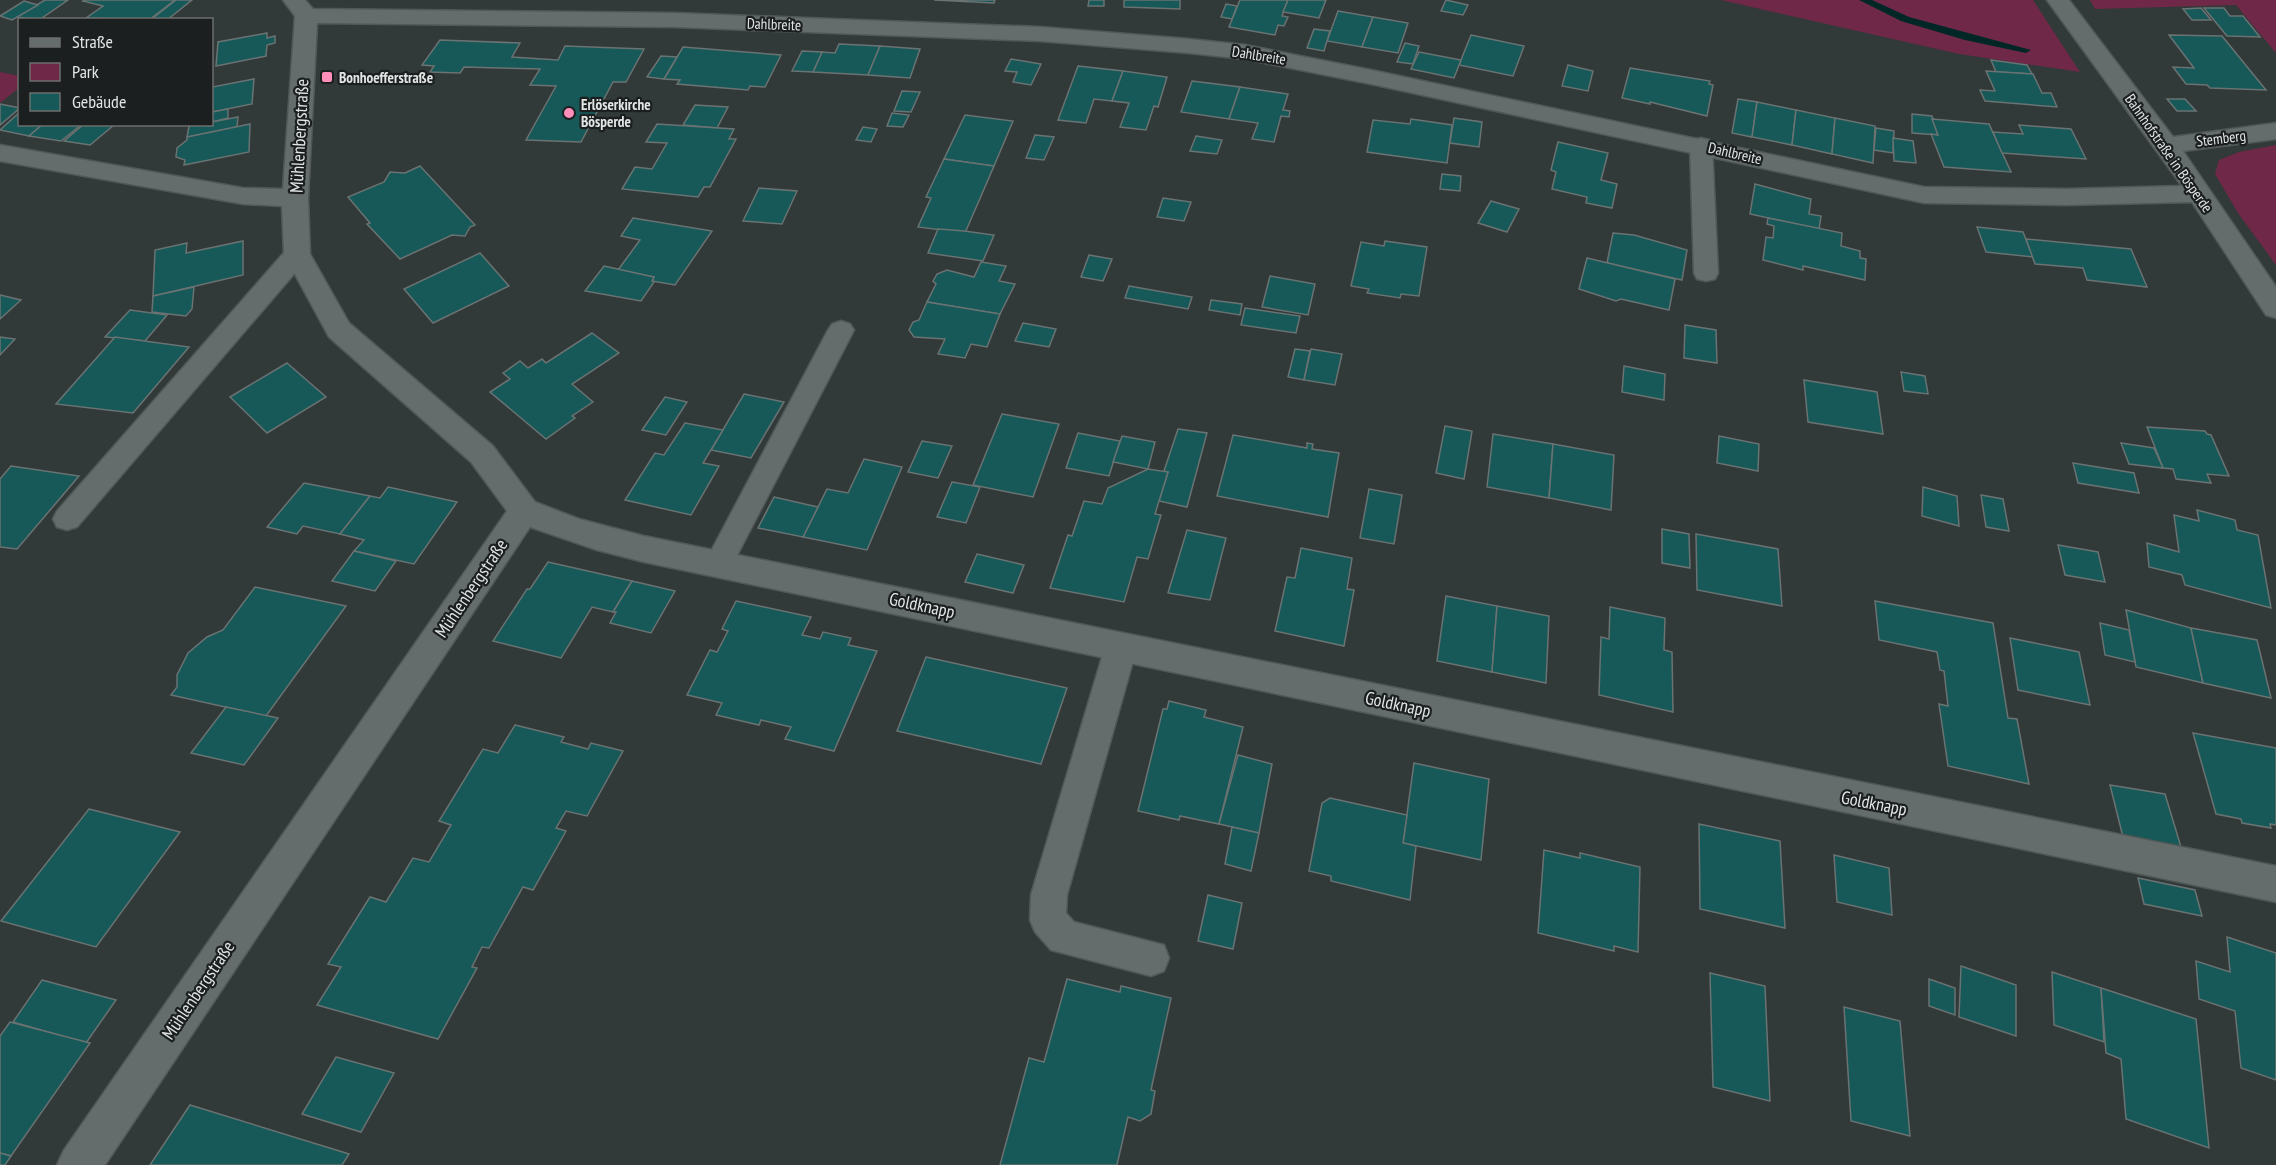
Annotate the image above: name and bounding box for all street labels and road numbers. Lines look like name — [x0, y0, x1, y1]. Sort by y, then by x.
street label: Dahlbreite — [747, 14, 801, 34]
street label: Dahlbreite — [1231, 41, 1287, 69]
street label: Mühlenbergstraße — [285, 78, 313, 194]
street label: Bahnhofstraße in Bösperde — [2121, 90, 2217, 216]
street label: Stemberg — [2195, 126, 2247, 150]
street label: Dahlbreite — [1706, 138, 1764, 168]
street label: Mühlenbergstraße — [430, 534, 512, 642]
street label: Goldknapp — [887, 587, 957, 623]
street label: Goldknapp — [1363, 686, 1433, 722]
street label: Goldknapp — [1839, 785, 1909, 821]
street label: Mühlenbergstraße — [157, 936, 239, 1044]

